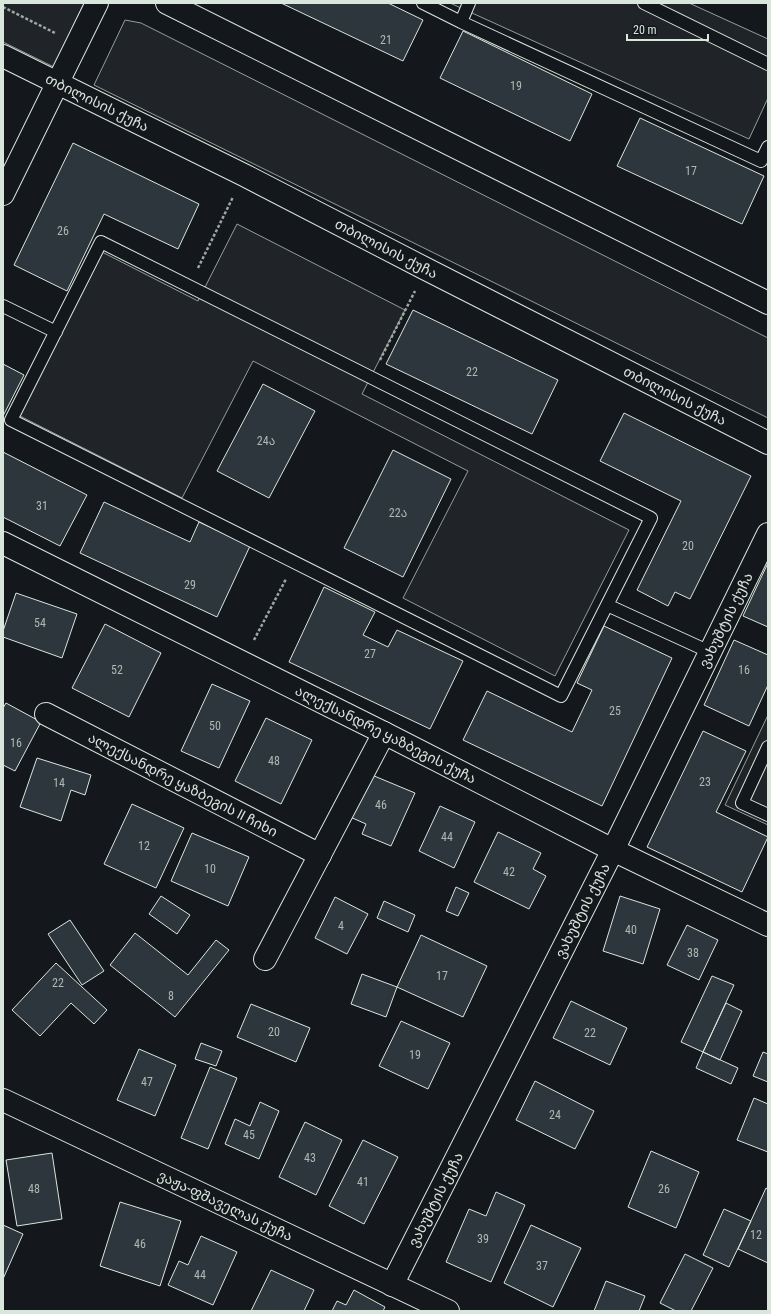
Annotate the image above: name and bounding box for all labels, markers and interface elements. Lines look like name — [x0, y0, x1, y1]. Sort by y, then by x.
scale bar — [627, 16, 708, 42]
text: 20 m — [633, 23, 657, 37]
house number: 21 — [380, 33, 392, 47]
street label: თბილისის ქუჩა — [43, 70, 151, 135]
house number: 19 — [510, 79, 522, 93]
house number: 17 — [685, 164, 697, 178]
street label: თბილისის ქუჩა — [332, 215, 440, 282]
house number: 26 — [57, 224, 69, 238]
street label: თბილისის ქუჩა — [621, 363, 729, 428]
house number: 22 — [466, 365, 478, 379]
house number: 24ა — [257, 434, 275, 448]
house number: 31 — [36, 499, 48, 513]
house number: 22ა — [389, 506, 407, 520]
house number: 20 — [682, 539, 694, 553]
street label: ვახუშტის ქუჩა — [696, 570, 756, 671]
house number: 29 — [184, 578, 196, 592]
house number: 54 — [34, 616, 46, 630]
house number: 27 — [364, 647, 376, 661]
house number: 52 — [111, 663, 123, 677]
house number: 16 — [738, 663, 750, 677]
street label: ალექსანდრე ყაზბეგის ქუჩა — [293, 682, 479, 787]
house number: 25 — [609, 704, 621, 718]
house number: 50 — [209, 719, 221, 733]
street label: ალექსანდრე ყაზბეგის II ჩიხი — [86, 729, 280, 840]
house number: 16 — [10, 736, 22, 750]
house number: 48 — [268, 754, 280, 768]
house number: 23 — [699, 775, 711, 789]
house number: 14 — [53, 776, 65, 790]
house number: 46 — [375, 798, 387, 812]
house number: 44 — [441, 830, 453, 844]
house number: 12 — [138, 839, 150, 853]
street label: ვახუშტის ქუჩა — [552, 861, 613, 961]
house number: 10 — [204, 862, 216, 876]
house number: 42 — [503, 865, 515, 879]
house number: 4 — [338, 919, 344, 933]
house number: 40 — [625, 923, 637, 937]
house number: 38 — [687, 946, 699, 960]
house number: 17 — [436, 969, 448, 983]
house number: 22 — [52, 976, 64, 990]
house number: 8 — [168, 989, 174, 1003]
house number: 20 — [268, 1025, 280, 1039]
house number: 22 — [584, 1026, 596, 1040]
house number: 19 — [409, 1048, 421, 1062]
house number: 47 — [141, 1075, 153, 1089]
house number: 24 — [549, 1108, 561, 1122]
house number: 45 — [243, 1128, 255, 1142]
street label: ვახუშტის ქუჩა — [405, 1149, 466, 1250]
house number: 43 — [304, 1151, 316, 1165]
street label: ვაჟა-ფშაველას ქუჩა — [155, 1167, 295, 1244]
house number: 41 — [357, 1175, 369, 1189]
house number: 48 — [28, 1182, 40, 1196]
house number: 26 — [658, 1182, 670, 1196]
house number: 12 — [750, 1228, 762, 1242]
house number: 39 — [477, 1232, 489, 1246]
house number: 46 — [134, 1237, 146, 1251]
house number: 37 — [536, 1259, 548, 1273]
house number: 44 — [194, 1268, 206, 1282]

